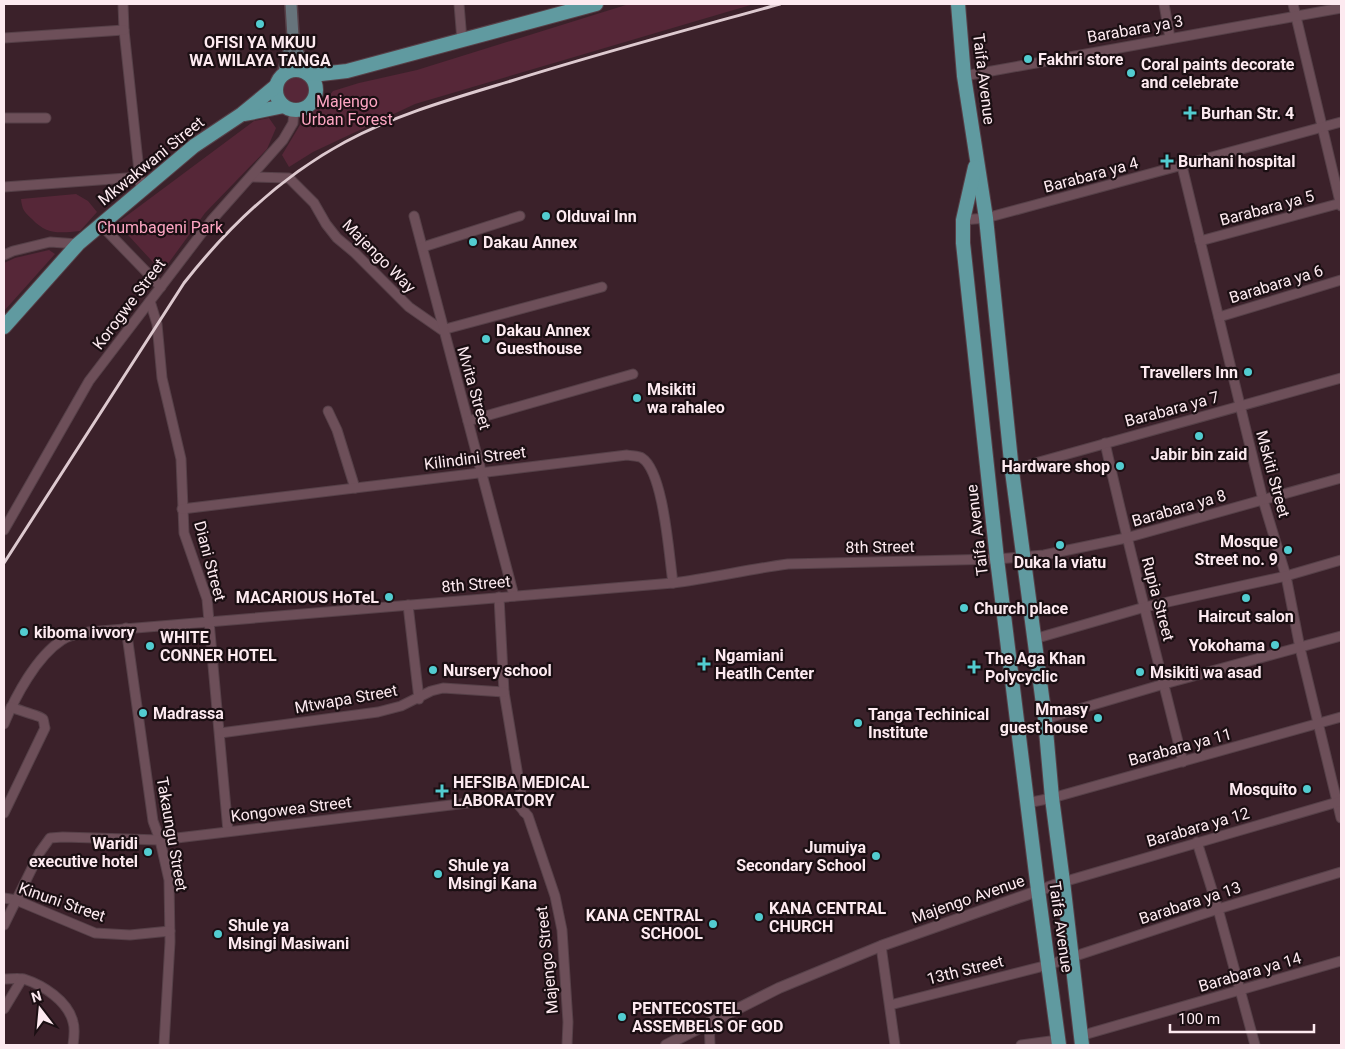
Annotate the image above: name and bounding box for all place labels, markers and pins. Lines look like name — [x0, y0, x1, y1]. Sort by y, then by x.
marker: OFISI YA MKUU WA WILAYA TANGA — [254, 18, 266, 30]
place label: OFISI YA MKUU WA WILAYA TANGA — [189, 33, 331, 70]
place label: Fakhri store — [1038, 50, 1124, 69]
marker: Fakhri store — [1022, 53, 1034, 65]
place label: Coral paints decorate and celebrate — [1141, 55, 1295, 92]
marker: Coral paints decorate and celebrate — [1125, 67, 1137, 79]
place label: Burhan Str. 4 — [1201, 104, 1294, 123]
marker: Burhan Str. 4 — [1183, 106, 1197, 120]
place label: Burhani hospital — [1178, 152, 1295, 171]
marker: Burhani hospital — [1160, 154, 1174, 168]
place label: Olduvai Inn — [556, 207, 637, 226]
marker: Olduvai Inn — [540, 210, 552, 222]
place label: Dakau Annex — [483, 233, 578, 252]
marker: Dakau Annex — [467, 236, 479, 248]
place label: Dakau Annex Guesthouse — [496, 321, 591, 358]
marker: Dakau Annex Guesthouse — [480, 333, 492, 345]
place label: Travellers Inn — [1140, 363, 1238, 382]
marker: Travellers Inn — [1242, 366, 1254, 378]
place label: Msikiti wa rahaleo — [647, 380, 725, 417]
marker: Msikiti wa rahaleo — [631, 392, 643, 404]
marker: Jabir bin zaid — [1193, 430, 1205, 442]
place label: Jabir bin zaid — [1151, 445, 1247, 464]
place label: Hardware shop — [1002, 457, 1110, 476]
marker: Hardware shop — [1114, 460, 1126, 472]
place label: Mosque Street no. 9 — [1195, 532, 1278, 569]
marker: Duka la viatu — [1054, 539, 1066, 551]
marker: Mosque Street no. 9 — [1282, 544, 1294, 556]
place label: Duka la viatu — [1014, 553, 1106, 572]
place label: MACARIOUS HoTeL — [236, 588, 379, 607]
marker: MACARIOUS HoTeL — [383, 591, 395, 603]
marker: Haircut salon — [1240, 592, 1252, 604]
place label: Church place — [974, 599, 1069, 618]
marker: Church place — [958, 602, 970, 614]
place label: Haircut salon — [1198, 607, 1294, 626]
place label: kiboma ivvory — [34, 623, 136, 642]
marker: kiboma ivvory — [18, 626, 30, 638]
place label: WHITE CONNER HOTEL — [160, 628, 277, 665]
place label: Yokohama — [1189, 636, 1265, 655]
marker: Yokohama — [1269, 639, 1281, 651]
marker: WHITE CONNER HOTEL — [144, 640, 156, 652]
place label: Ngamiani Heatlh Center — [715, 646, 814, 683]
place label: The Aga Khan Polycyclic — [985, 649, 1086, 686]
marker: Ngamiani Heatlh Center — [697, 657, 711, 671]
marker: The Aga Khan Polycyclic — [967, 660, 981, 674]
place label: Nursery school — [443, 661, 552, 680]
place label: Msikiti wa asad — [1150, 663, 1262, 682]
marker: Nursery school — [427, 664, 439, 676]
marker: Msikiti wa asad — [1134, 666, 1146, 678]
place label: Mmasy guest house — [1000, 700, 1089, 737]
place label: Madrassa — [153, 704, 224, 723]
place label: Tanga Techinical Institute — [868, 705, 989, 742]
marker: Madrassa — [137, 707, 149, 719]
marker: Mmasy guest house — [1092, 712, 1104, 724]
marker: Tanga Techinical Institute — [852, 717, 864, 729]
place label: HEFSIBA MEDICAL LABORATORY — [453, 773, 590, 810]
place label: Mosquito — [1229, 780, 1297, 799]
marker: Mosquito — [1301, 783, 1313, 795]
marker: HEFSIBA MEDICAL LABORATORY — [435, 784, 449, 798]
place label: Waridi executive hotel — [29, 834, 138, 871]
place label: Jumuiya Secondary School — [736, 838, 866, 875]
marker: Waridi executive hotel — [142, 846, 154, 858]
marker: Jumuiya Secondary School — [870, 850, 882, 862]
place label: Shule ya Msingi Kana — [448, 856, 537, 893]
marker: Shule ya Msingi Kana — [432, 868, 444, 880]
place label: KANA CENTRAL CHURCH — [769, 899, 887, 936]
place label: KANA CENTRAL SCHOOL — [586, 906, 703, 943]
marker: KANA CENTRAL CHURCH — [753, 911, 765, 923]
place label: Shule ya Msingi Masiwani — [228, 916, 349, 953]
marker: KANA CENTRAL SCHOOL — [707, 918, 719, 930]
marker: Shule ya Msingi Masiwani — [212, 928, 224, 940]
place label: PENTECOSTEL ASSEMBELS OF GOD — [632, 999, 783, 1036]
marker: PENTECOSTEL ASSEMBELS OF GOD — [616, 1011, 628, 1023]

